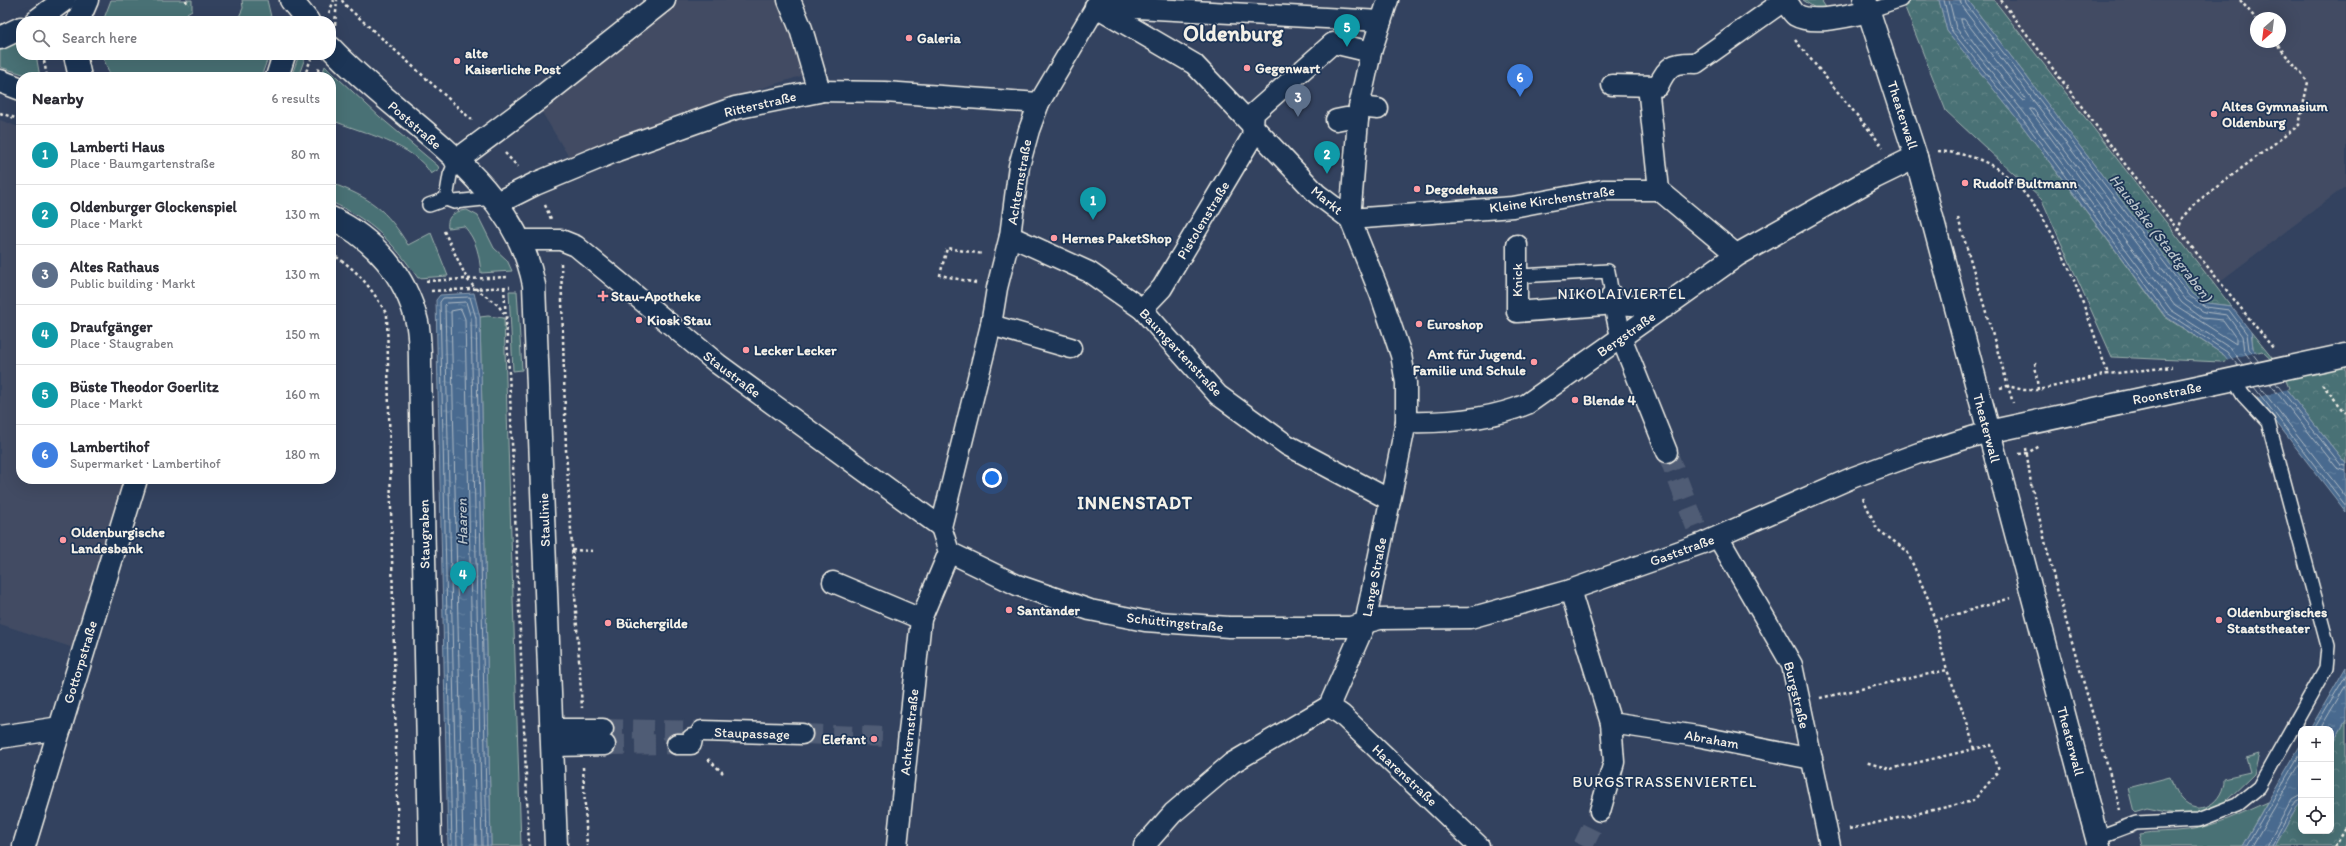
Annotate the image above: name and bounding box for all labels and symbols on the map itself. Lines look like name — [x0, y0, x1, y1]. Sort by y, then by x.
north arrow — [2250, 12, 2286, 48]
pin: 5 — [1334, 14, 1360, 47]
district label: Oldenburg — [1183, 20, 1284, 47]
place label: Galeria — [917, 30, 961, 47]
marker: Galeria — [904, 33, 914, 43]
place label: alte Kaiserliche Post — [465, 45, 562, 78]
marker: alte Kaiserliche Post — [452, 56, 462, 66]
place label: Gegenwart — [1255, 60, 1321, 77]
marker: Gegenwart — [1242, 63, 1252, 73]
pin: 6 — [1507, 64, 1533, 97]
street label: Theaterwall — [1883, 79, 1922, 152]
pin: 3 — [1285, 84, 1311, 117]
street label: Ritterstraße — [722, 88, 798, 121]
street label: Poststraße — [384, 98, 445, 153]
place label: Altes Gymnasium Oldenburg — [2221, 98, 2329, 131]
marker: Altes Gymnasium Oldenburg — [2209, 109, 2219, 119]
street label: Achternstraße — [1004, 138, 1035, 226]
pin: 2 — [1314, 141, 1340, 174]
water label: Hausbäke (Stadtgraben) — [2106, 171, 2217, 306]
place label: Rudolf Bultmann — [1973, 175, 2077, 192]
street label: Pistolenstraße — [1173, 178, 1234, 263]
marker: Rudolf Bultmann — [1960, 178, 1970, 188]
place label: Degodehaus — [1425, 181, 1498, 198]
street label: Markt — [1307, 182, 1346, 219]
street label: Kleine Kirchenstraße — [1488, 182, 1616, 217]
marker: Degodehaus — [1412, 184, 1422, 194]
pin: 1 — [1080, 187, 1106, 220]
place label: Hernes PaketShop — [1062, 230, 1172, 247]
marker: Hernes PaketShop — [1049, 233, 1059, 243]
street label: Knick — [1509, 262, 1526, 297]
district label: NIKOLAIVIERTEL — [1558, 285, 1686, 303]
place label: Stau-Apotheke — [611, 288, 701, 305]
marker: Stau-Apotheke — [598, 291, 608, 301]
street label: Baumgartenstraße — [1135, 305, 1226, 400]
street label: Bergstraße — [1594, 308, 1659, 361]
place label: Kiosk Stau — [647, 312, 712, 329]
marker: Kiosk Stau — [634, 315, 644, 325]
place label: Euroshop — [1427, 316, 1484, 333]
marker: Euroshop — [1414, 319, 1424, 329]
place label: Lecker Lecker — [754, 342, 837, 359]
marker: Lecker Lecker — [741, 345, 751, 355]
place label: Amt für Jugend. Familie und Schule — [1413, 346, 1526, 379]
street label: Staustraße — [700, 347, 764, 402]
marker: Amt für Jugend. Familie und Schule — [1529, 357, 1539, 367]
street label: Roonstraße — [2131, 378, 2203, 409]
place label: Blende 4 — [1583, 392, 1637, 409]
street label: Theaterwall — [1969, 392, 2004, 465]
marker: Blende 4 — [1570, 395, 1580, 405]
your location — [982, 468, 1002, 488]
street label: Staulinie — [535, 492, 554, 547]
district label: INNENSTADT — [1077, 492, 1193, 514]
water label: Haaren — [453, 498, 471, 546]
street label: Staugraben — [415, 499, 434, 569]
place label: Oldenburgische Landesbank — [71, 524, 165, 557]
street label: Gaststraße — [1648, 531, 1717, 570]
marker: Oldenburgische Landesbank — [58, 535, 68, 545]
street label: Lange Straße — [1358, 536, 1391, 618]
pin: 4 — [450, 561, 476, 594]
place label: Santander — [1017, 602, 1081, 619]
place label: Oldenburgisches Staatstheater — [2227, 604, 2327, 637]
marker: Santander — [1004, 605, 1014, 615]
street label: Schüttingstraße — [1126, 609, 1224, 636]
place label: Büchergilde — [616, 615, 688, 632]
marker: Oldenburgisches Staatstheater — [2214, 615, 2224, 625]
street label: Gottorpstraße — [60, 618, 101, 706]
marker: Büchergilde — [603, 618, 613, 628]
street label: Burgstraße — [1780, 660, 1813, 731]
street label: Achternstraße — [897, 688, 923, 776]
street label: Theaterwall — [2053, 705, 2088, 778]
street label: Staupassage — [714, 724, 791, 743]
street label: Abraham — [1683, 726, 1741, 753]
place label: Elefant — [822, 731, 867, 748]
marker: Elefant — [869, 734, 879, 744]
street label: Haarenstraße — [1369, 741, 1441, 810]
district label: BURGSTRASSENVIERTEL — [1573, 773, 1757, 791]

